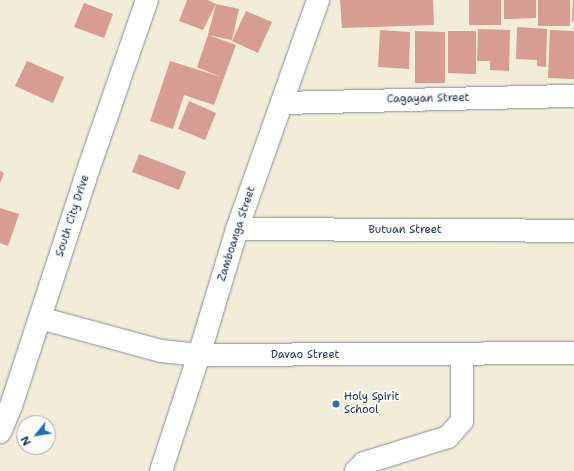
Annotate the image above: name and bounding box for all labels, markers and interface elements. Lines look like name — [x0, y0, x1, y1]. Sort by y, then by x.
street label: Cagayan Street — [387, 92, 469, 106]
street label: South City Drive — [54, 173, 92, 259]
street label: Zamboanga Street — [215, 185, 259, 283]
street label: Butuan Street — [368, 223, 442, 237]
street label: Davao Street — [271, 348, 339, 362]
place label: Holy Spirit School — [344, 391, 399, 417]
marker: Holy Spirit School — [331, 399, 341, 409]
north arrow — [16, 415, 56, 455]
text: N — [17, 433, 35, 448]

